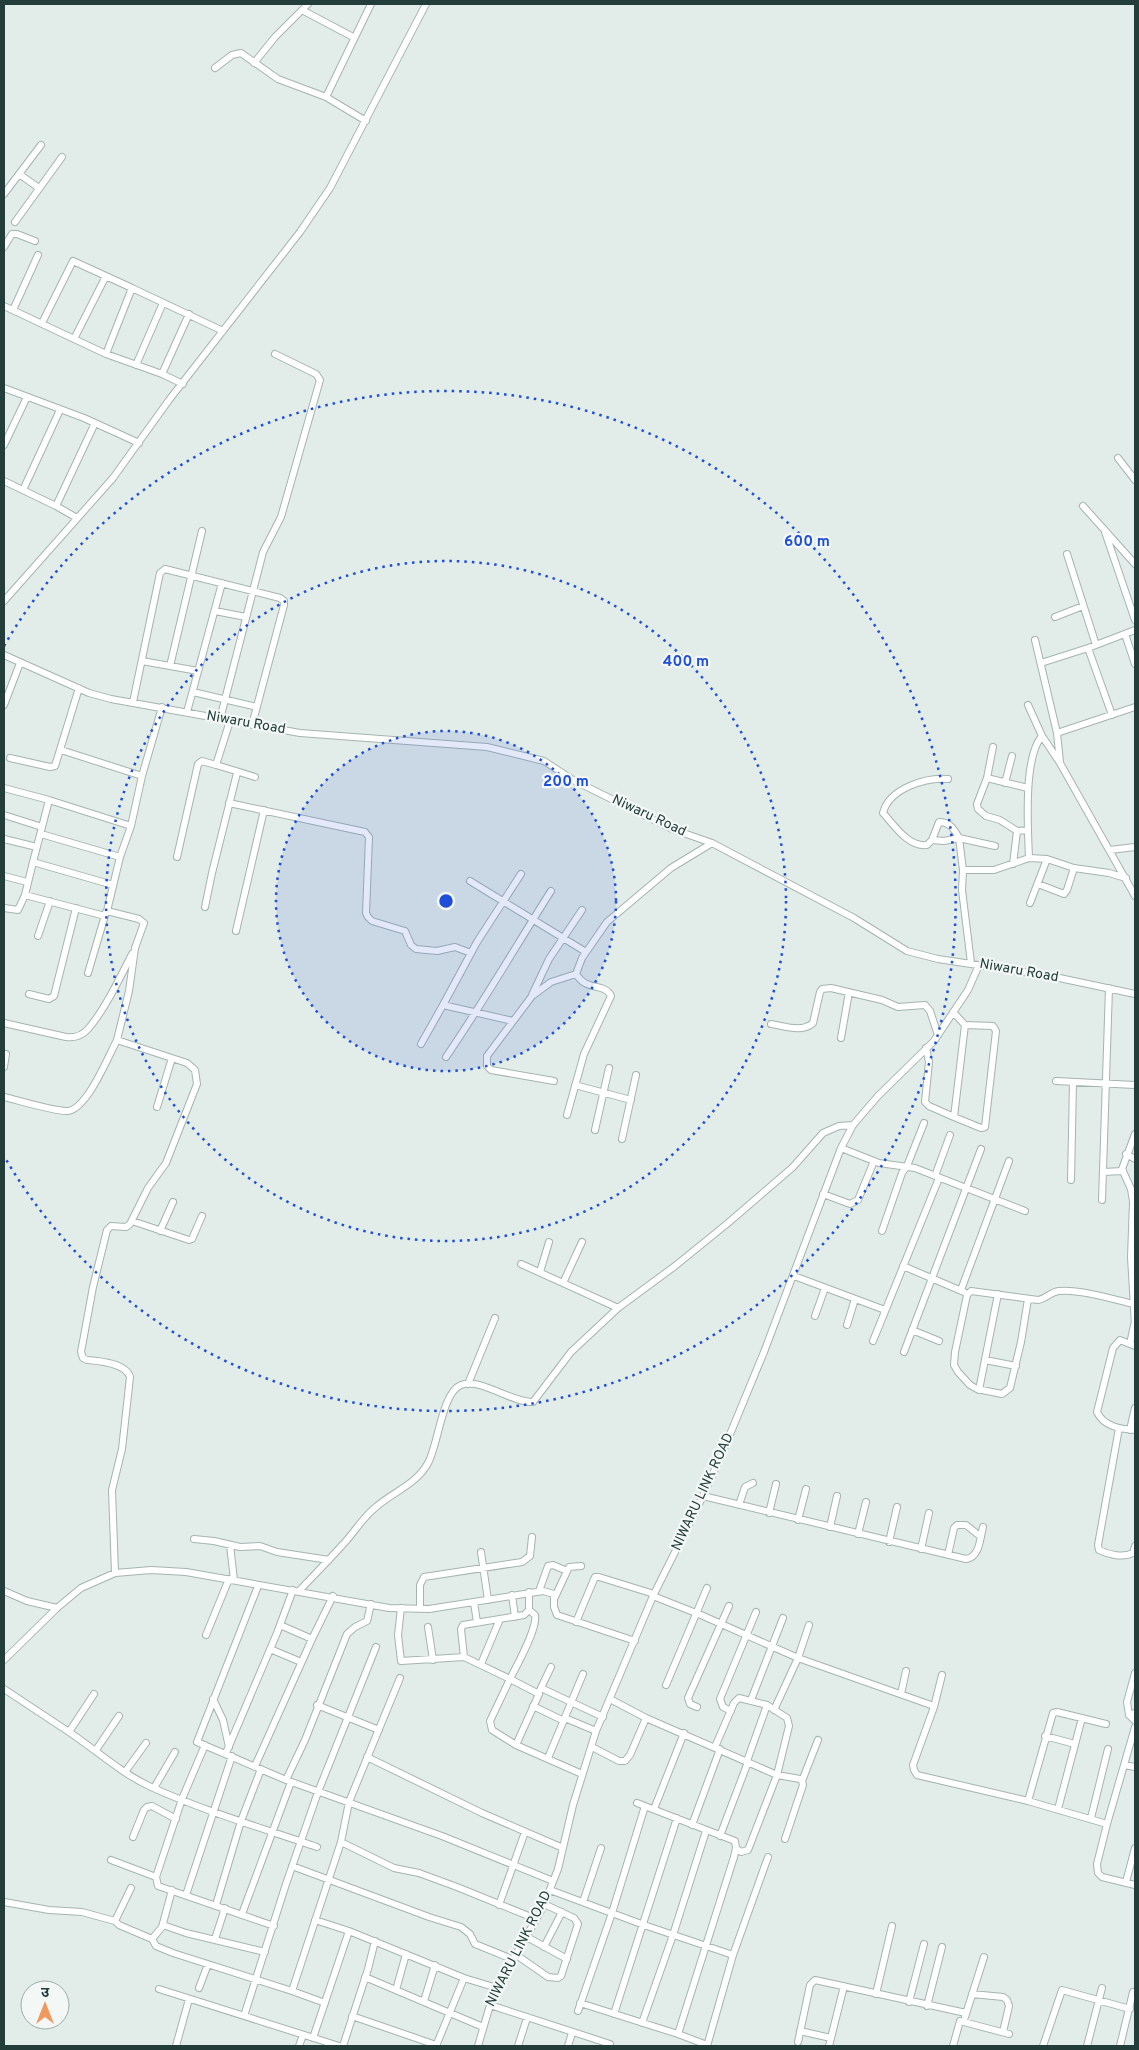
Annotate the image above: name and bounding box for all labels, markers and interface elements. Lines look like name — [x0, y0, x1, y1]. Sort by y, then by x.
text: 600 m — [784, 533, 830, 552]
text: 400 m — [663, 653, 709, 672]
street label: Niwaru Road — [205, 708, 287, 738]
text: 200 m — [543, 773, 589, 792]
street label: Niwaru Road — [609, 791, 689, 841]
centre of rings — [437, 892, 455, 910]
street label: Niwaru Road — [978, 956, 1060, 986]
street label: NIWARU LINK ROAD — [668, 1430, 738, 1554]
street label: NIWARU LINK ROAD — [482, 1888, 556, 2010]
north arrow — [20, 1980, 70, 2030]
text: उ — [41, 1985, 50, 2002]

